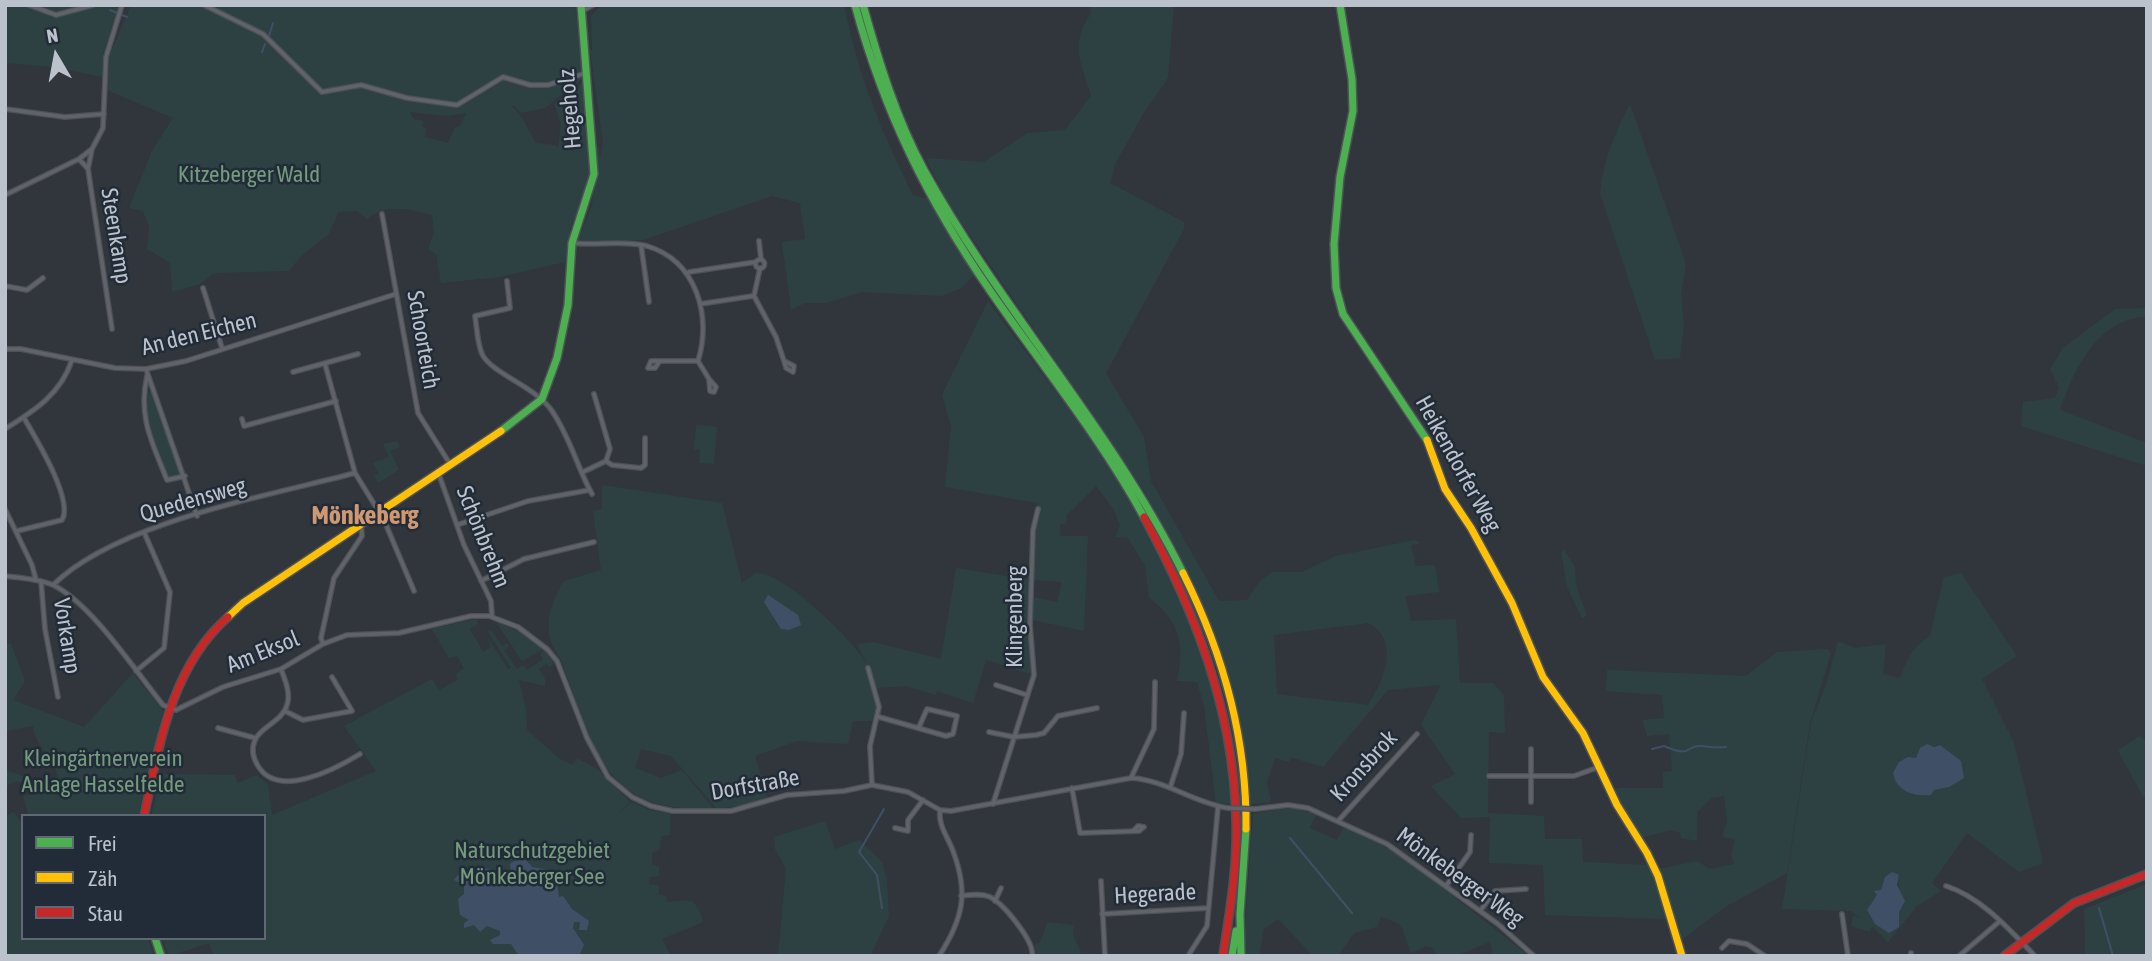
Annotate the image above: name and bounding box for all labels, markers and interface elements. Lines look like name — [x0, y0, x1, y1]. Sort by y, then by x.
north arrow — [21, 21, 91, 91]
text: N — [45, 24, 60, 47]
street label: Hegeholz — [553, 68, 587, 150]
park label: Kitzeberger Wald — [178, 161, 320, 189]
street label: Steenkamp — [95, 186, 137, 286]
street label: Schoorteich — [401, 289, 445, 391]
street label: An den Eichen — [139, 306, 259, 362]
street label: Heikendorfer Weg — [1409, 391, 1507, 537]
street label: Quedensweg — [137, 472, 249, 528]
street label: Schönbrehm — [450, 482, 516, 592]
district label: Mönkeberg — [311, 500, 419, 532]
street label: Klingenberg — [1001, 566, 1029, 668]
street label: Vorkamp — [47, 596, 87, 676]
street label: Am Eksol — [223, 625, 303, 679]
street label: Kronsbrok — [1325, 725, 1403, 807]
park label: Kleingärtnerverein Anlage Hasselfelde — [21, 745, 185, 799]
street label: Dorfstraße — [708, 764, 802, 806]
legend — [21, 814, 266, 940]
street label: Mönkeberger Weg — [1391, 821, 1529, 933]
text: Frei — [88, 831, 117, 855]
park label: Naturschutzgebiet Mönkeberger See — [454, 837, 610, 891]
text: Zäh — [88, 866, 117, 890]
street label: Hegerade — [1113, 878, 1197, 910]
text: Stau — [88, 901, 123, 925]

